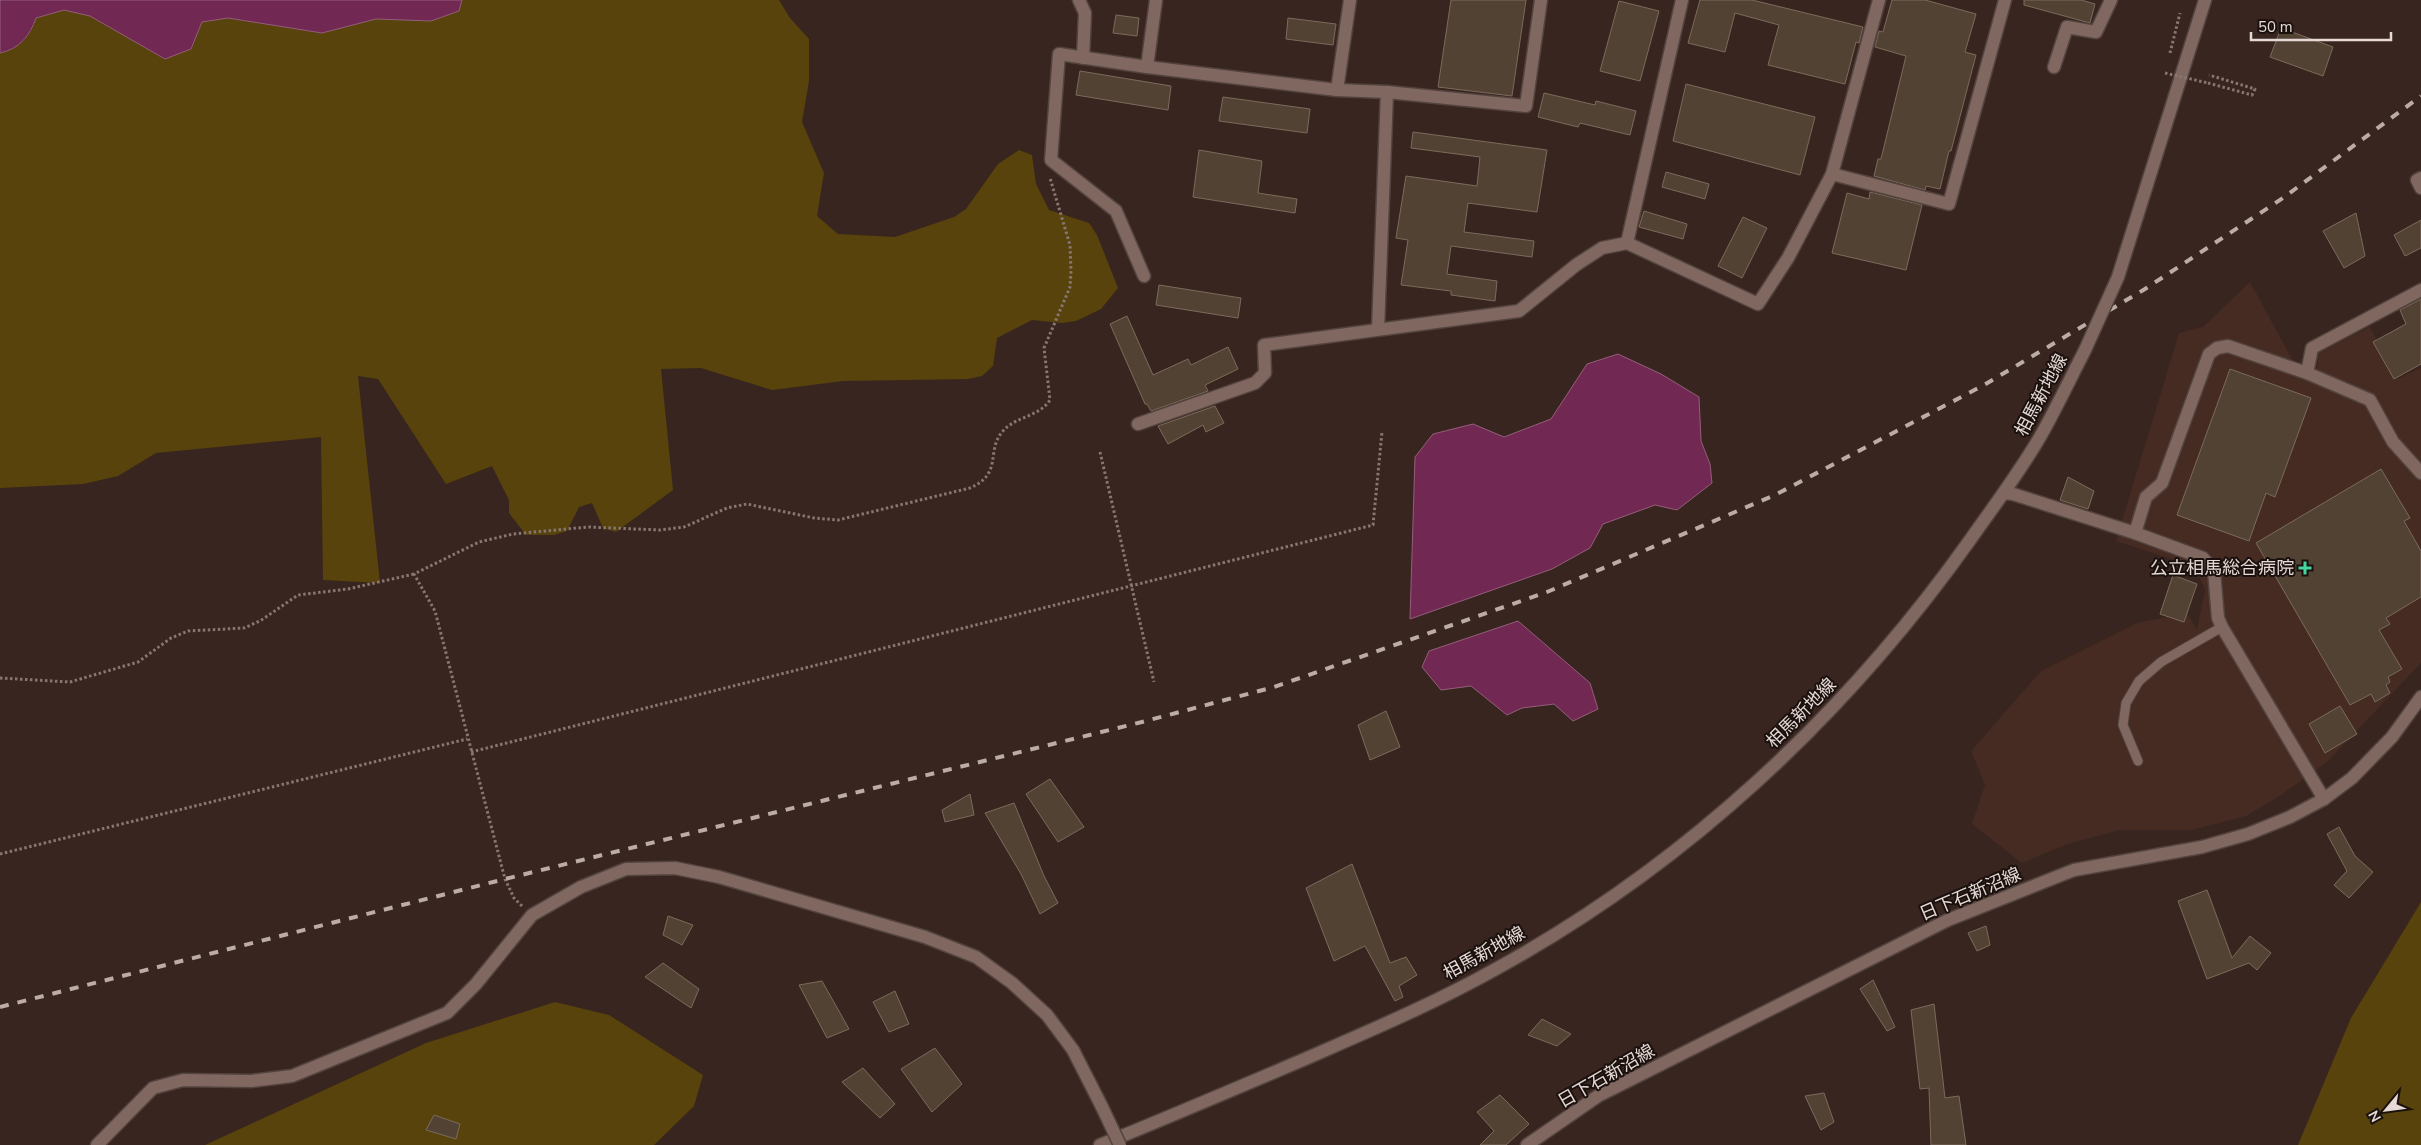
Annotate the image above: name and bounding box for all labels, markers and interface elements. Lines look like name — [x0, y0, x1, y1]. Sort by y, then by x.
scale bar — [2251, 10, 2391, 42]
text: 50 m — [2258, 17, 2293, 37]
street label: 相馬新地線 — [2009, 350, 2073, 440]
place label: 公立相馬総合病院 — [2150, 556, 2294, 580]
marker: 公立相馬総合病院 — [2298, 561, 2312, 575]
street label: 相馬新地線 — [1761, 673, 1841, 753]
street label: 日下石新沼線 — [1916, 862, 2024, 926]
street label: 相馬新地線 — [1439, 921, 1529, 985]
street label: 日下石新沼線 — [1553, 1039, 1659, 1113]
north arrow — [2361, 1085, 2411, 1135]
text: N — [2364, 1107, 2386, 1125]

